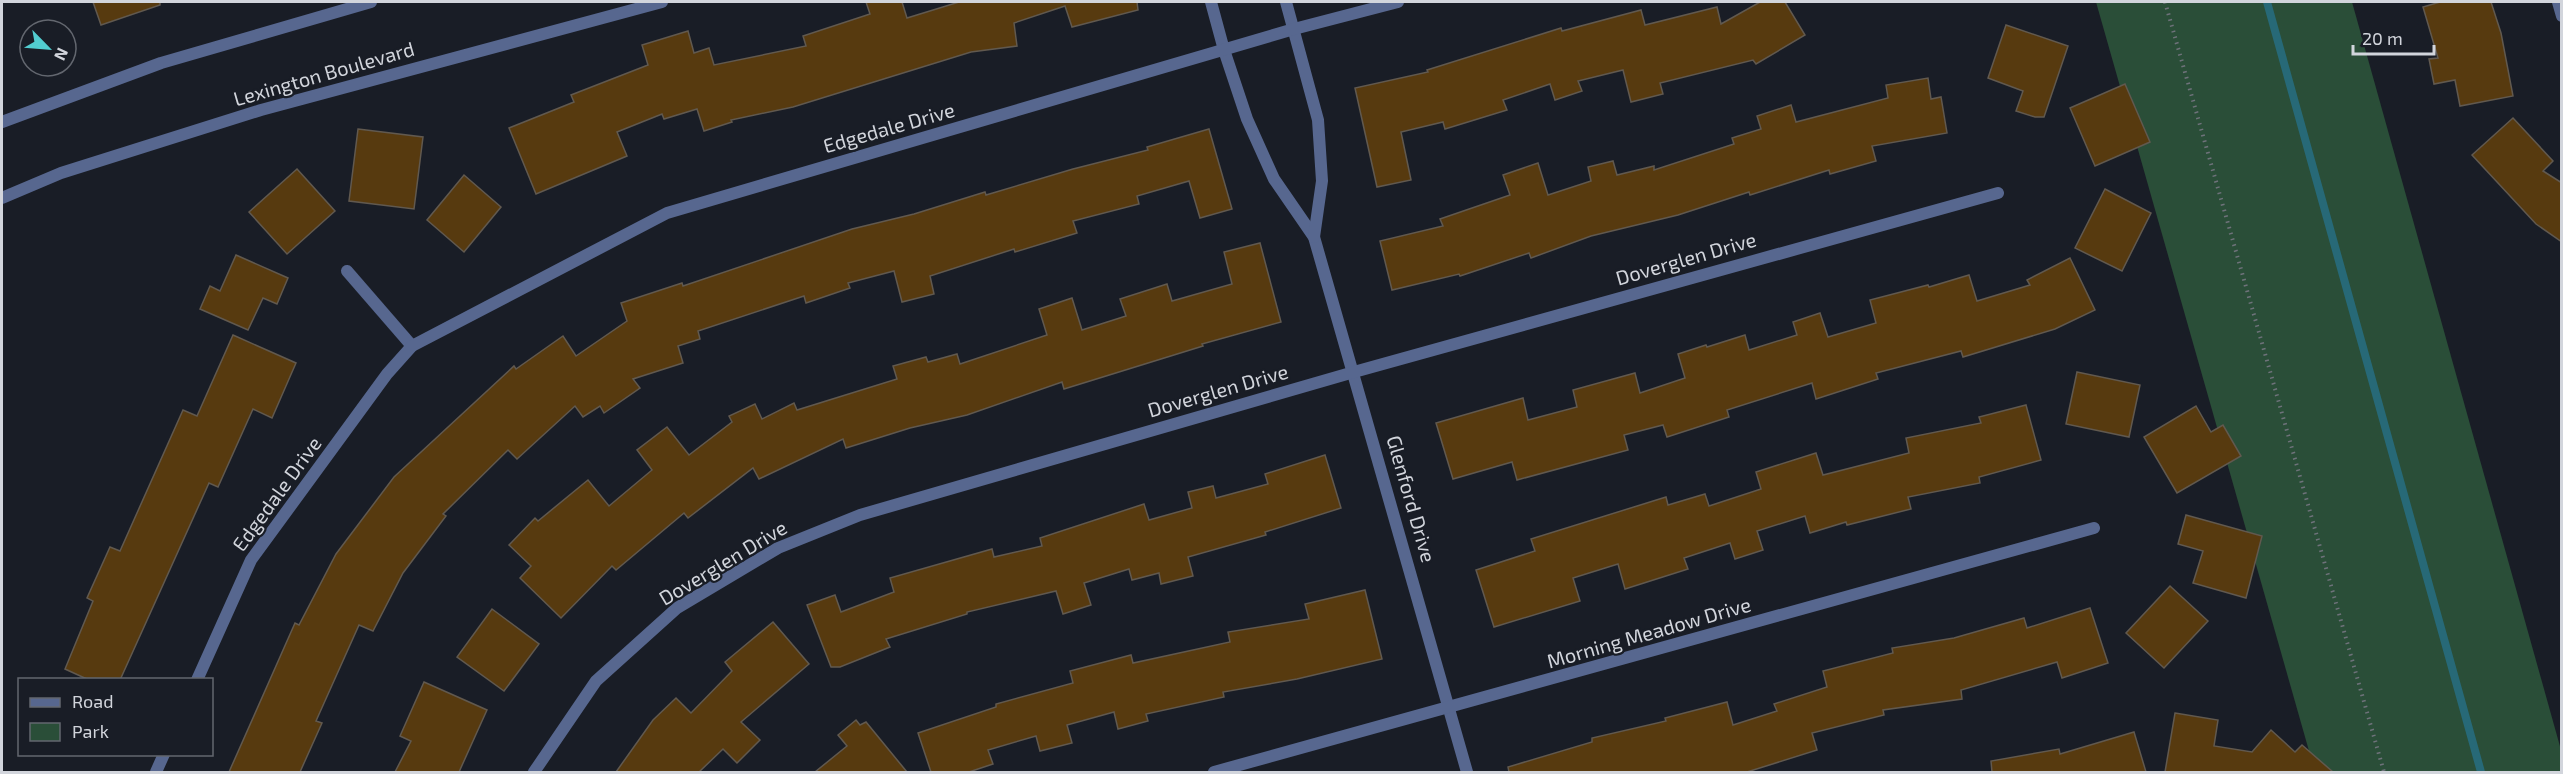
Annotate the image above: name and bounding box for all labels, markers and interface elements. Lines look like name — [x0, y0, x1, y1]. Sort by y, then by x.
north arrow — [18, 18, 78, 78]
scale bar — [2353, 18, 2434, 56]
text: 20 m — [2362, 27, 2403, 49]
street label: Lexington Boulevard — [231, 36, 417, 110]
text: N — [51, 45, 73, 64]
street label: Edgedale Drive — [820, 97, 957, 157]
street label: Doverglen Drive — [1613, 227, 1759, 290]
street label: Doverglen Drive — [1145, 359, 1291, 422]
street label: Edgedale Drive — [227, 432, 326, 555]
street label: Glenford Drive — [1382, 433, 1442, 565]
street label: Doverglen Drive — [654, 514, 791, 610]
street label: Morning Meadow Drive — [1544, 591, 1753, 673]
legend — [18, 678, 213, 756]
text: Road — [72, 690, 113, 712]
text: Park — [72, 720, 109, 742]

